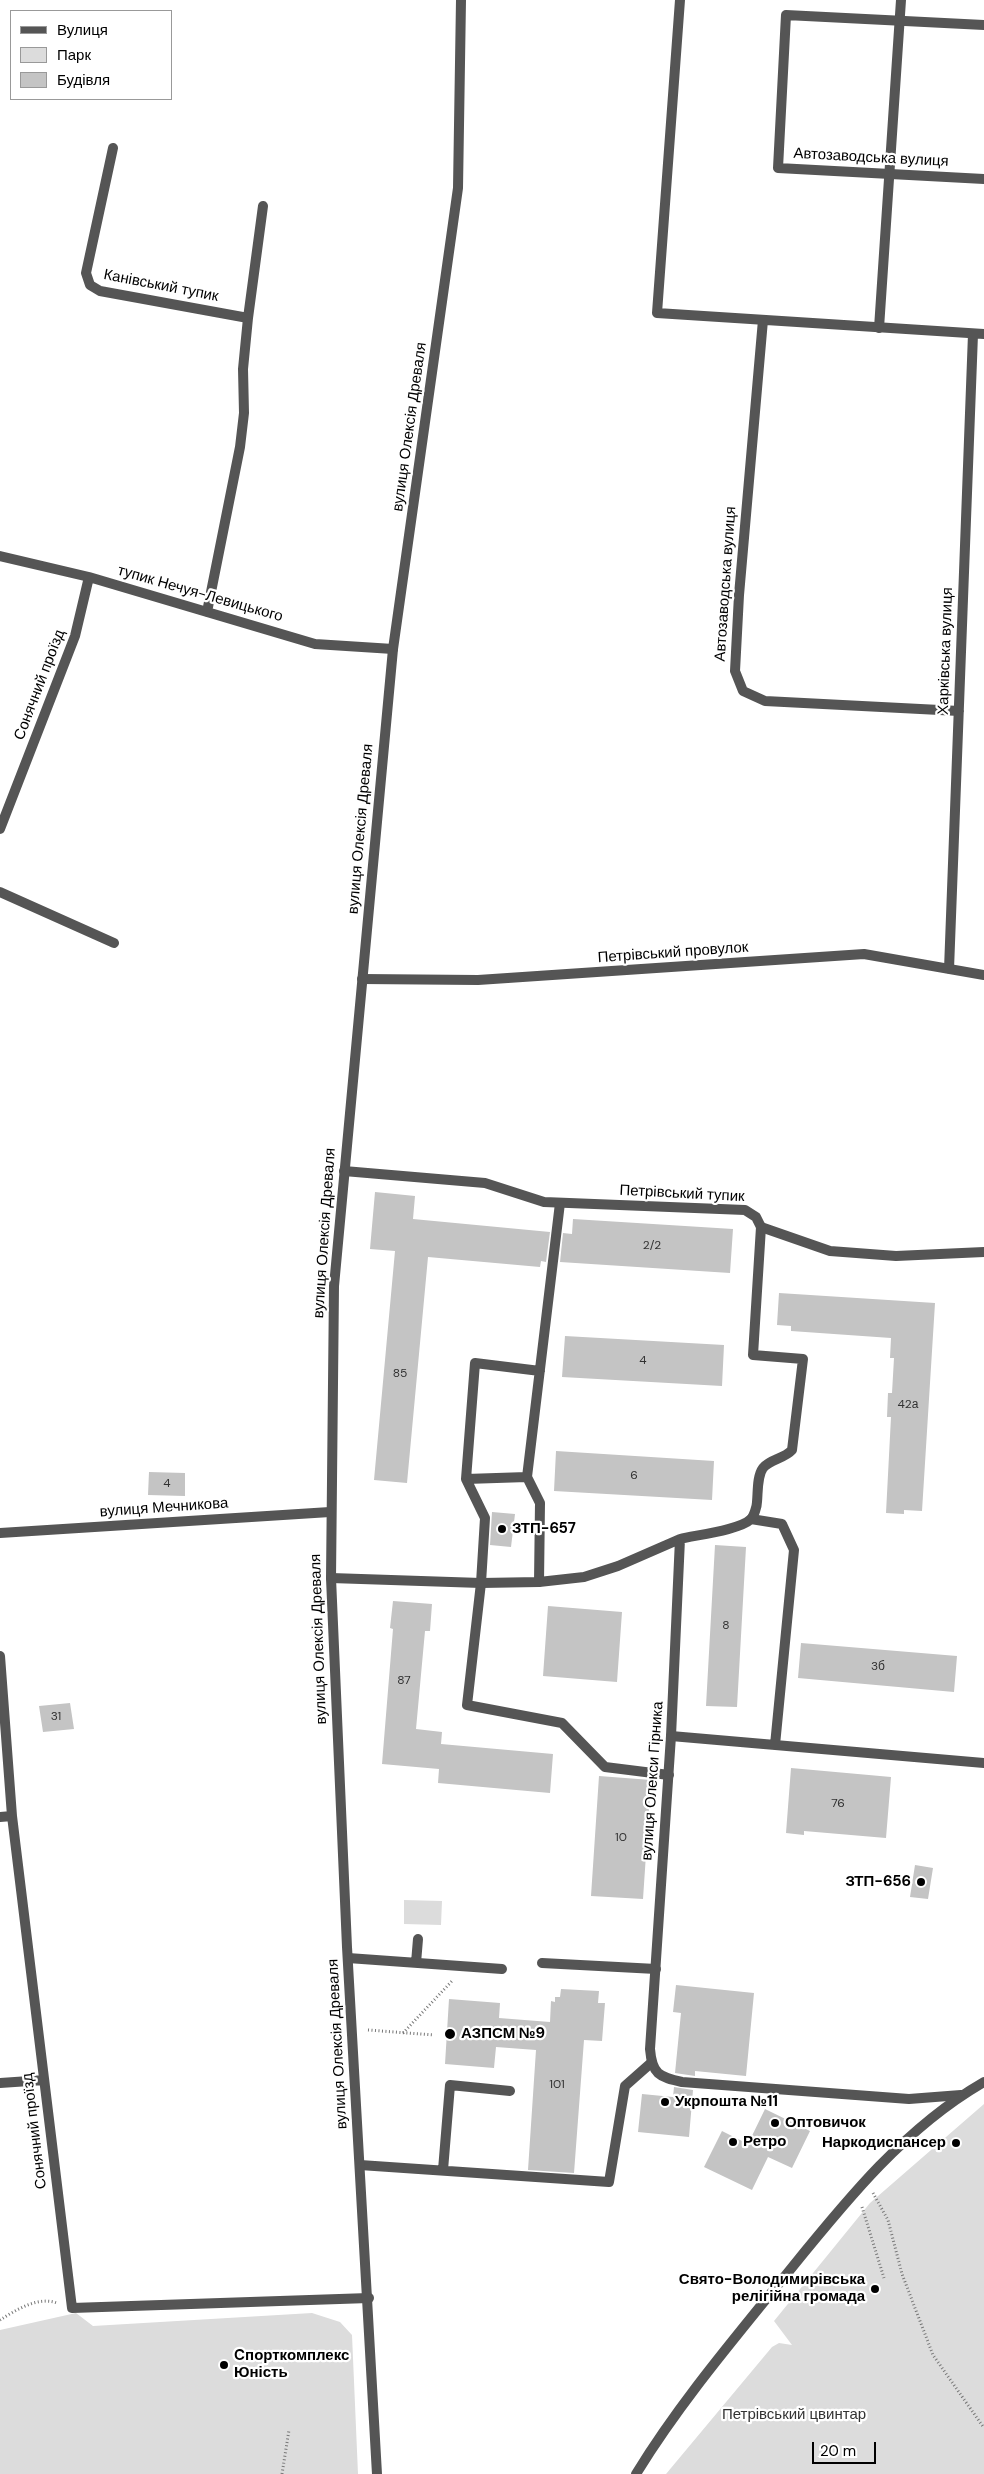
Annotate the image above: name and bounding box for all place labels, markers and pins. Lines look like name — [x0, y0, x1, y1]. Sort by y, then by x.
place label: ЗТП-657 — [512, 1520, 576, 1538]
marker: ЗТП-657 — [496, 1523, 508, 1535]
place label: ЗТП-656 — [846, 1873, 911, 1891]
marker: ЗТП-656 — [915, 1876, 927, 1888]
place label: АЗПСМ №9 — [461, 2025, 545, 2043]
marker: АЗПСМ №9 — [443, 2027, 457, 2041]
place label: Укрпошта №11 — [675, 2093, 778, 2111]
marker: Укрпошта №11 — [659, 2096, 671, 2108]
place label: Оптовичок — [785, 2114, 866, 2132]
marker: Оптовичок — [769, 2117, 781, 2129]
place label: Ретро — [743, 2133, 786, 2151]
place label: Наркодиспансер — [822, 2134, 946, 2152]
marker: Ретро — [727, 2136, 739, 2148]
marker: Наркодиспансер — [950, 2137, 962, 2149]
place label: Свято-Володимирівська релігійна громада — [679, 2271, 865, 2306]
marker: Свято-Володимирівська релігійна громада — [869, 2283, 881, 2295]
place label: Cпорткомплекс Юність — [234, 2347, 349, 2382]
marker: Cпорткомплекс Юність — [218, 2359, 230, 2371]

